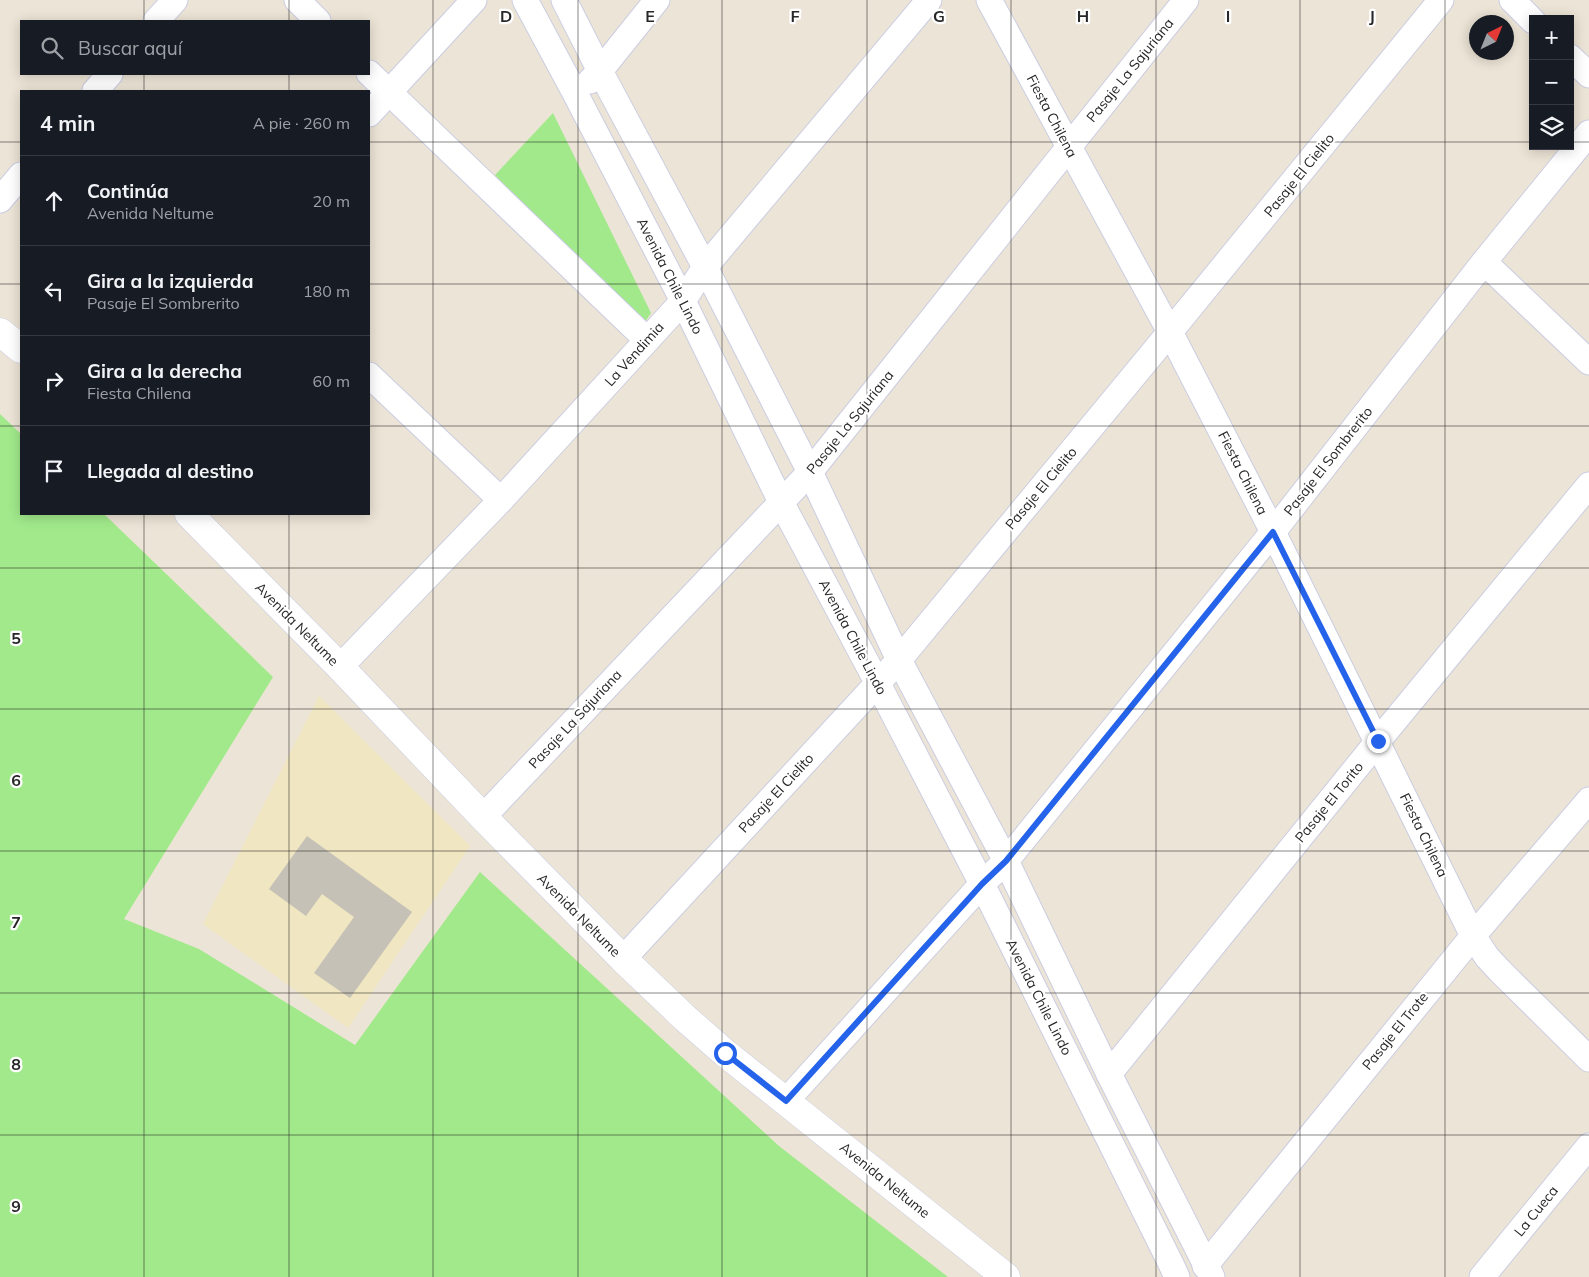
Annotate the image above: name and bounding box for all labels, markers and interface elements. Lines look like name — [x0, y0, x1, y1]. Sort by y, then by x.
text: D — [500, 6, 512, 26]
text: E — [645, 6, 655, 26]
text: F — [790, 6, 800, 26]
text: G — [933, 6, 945, 26]
text: H — [1077, 6, 1089, 26]
text: I — [1226, 6, 1230, 26]
text: J — [1369, 6, 1375, 26]
street label: Pasaje La Sajuriana — [1082, 14, 1178, 126]
north arrow — [1469, 15, 1514, 60]
map controls — [1529, 15, 1574, 150]
button: + — [1529, 15, 1574, 60]
search box — [20, 20, 370, 75]
icon: search — [38, 34, 66, 62]
text: Buscar aquí — [78, 36, 182, 60]
button: − — [1529, 60, 1574, 105]
street label: Fiesta Chilena — [1023, 71, 1081, 161]
button: layers — [1529, 105, 1574, 150]
text: 4 min — [40, 110, 95, 136]
text: A pie · 260 m — [253, 113, 350, 133]
street label: Pasaje El Cielito — [1260, 130, 1338, 220]
text: Continúa — [87, 179, 169, 203]
icon: ahead — [40, 187, 68, 215]
text: 20 m — [313, 191, 350, 211]
text: Avenida Neltume — [87, 203, 214, 223]
street label: Avenida Chile Lindo — [633, 215, 707, 337]
text: Gira a la izquierda — [87, 269, 253, 293]
icon: left — [40, 277, 68, 305]
text: 180 m — [303, 281, 350, 301]
text: Pasaje El Sombrerito — [87, 293, 240, 313]
street label: La Vendimia — [600, 318, 668, 390]
text: Gira a la derecha — [87, 359, 242, 383]
street label: Pasaje La Sajuriana — [802, 366, 898, 478]
icon: right — [40, 367, 68, 395]
text: 60 m — [313, 371, 350, 391]
text: Fiesta Chilena — [87, 383, 191, 403]
street label: Pasaje El Sombrerito — [1280, 403, 1376, 519]
street label: Fiesta Chilena — [1214, 428, 1272, 518]
street label: Pasaje El Cielito — [1001, 443, 1081, 533]
icon: arrive — [40, 457, 68, 485]
text: Llegada al destino — [87, 459, 254, 483]
street label: Avenida Chile Lindo — [815, 576, 891, 698]
street label: Avenida Neltume — [251, 578, 343, 670]
text: 5 — [11, 628, 21, 648]
street label: Pasaje La Sajuriana — [525, 666, 625, 772]
route end — [1367, 730, 1390, 753]
street label: Pasaje El Cielito — [735, 749, 817, 837]
street label: Pasaje El Torito — [1291, 758, 1367, 846]
text: 6 — [11, 770, 21, 790]
street label: Fiesta Chilena — [1396, 790, 1452, 880]
street label: Avenida Neltume — [533, 869, 625, 961]
text: 7 — [11, 912, 21, 932]
street label: Avenida Chile Lindo — [1002, 936, 1076, 1058]
street label: Pasaje El Trote — [1358, 988, 1432, 1074]
route start — [714, 1042, 737, 1065]
text: 8 — [11, 1054, 21, 1074]
street label: Avenida Neltume — [836, 1138, 934, 1222]
street label: La Cueca — [1510, 1182, 1562, 1240]
text: 9 — [11, 1196, 21, 1216]

